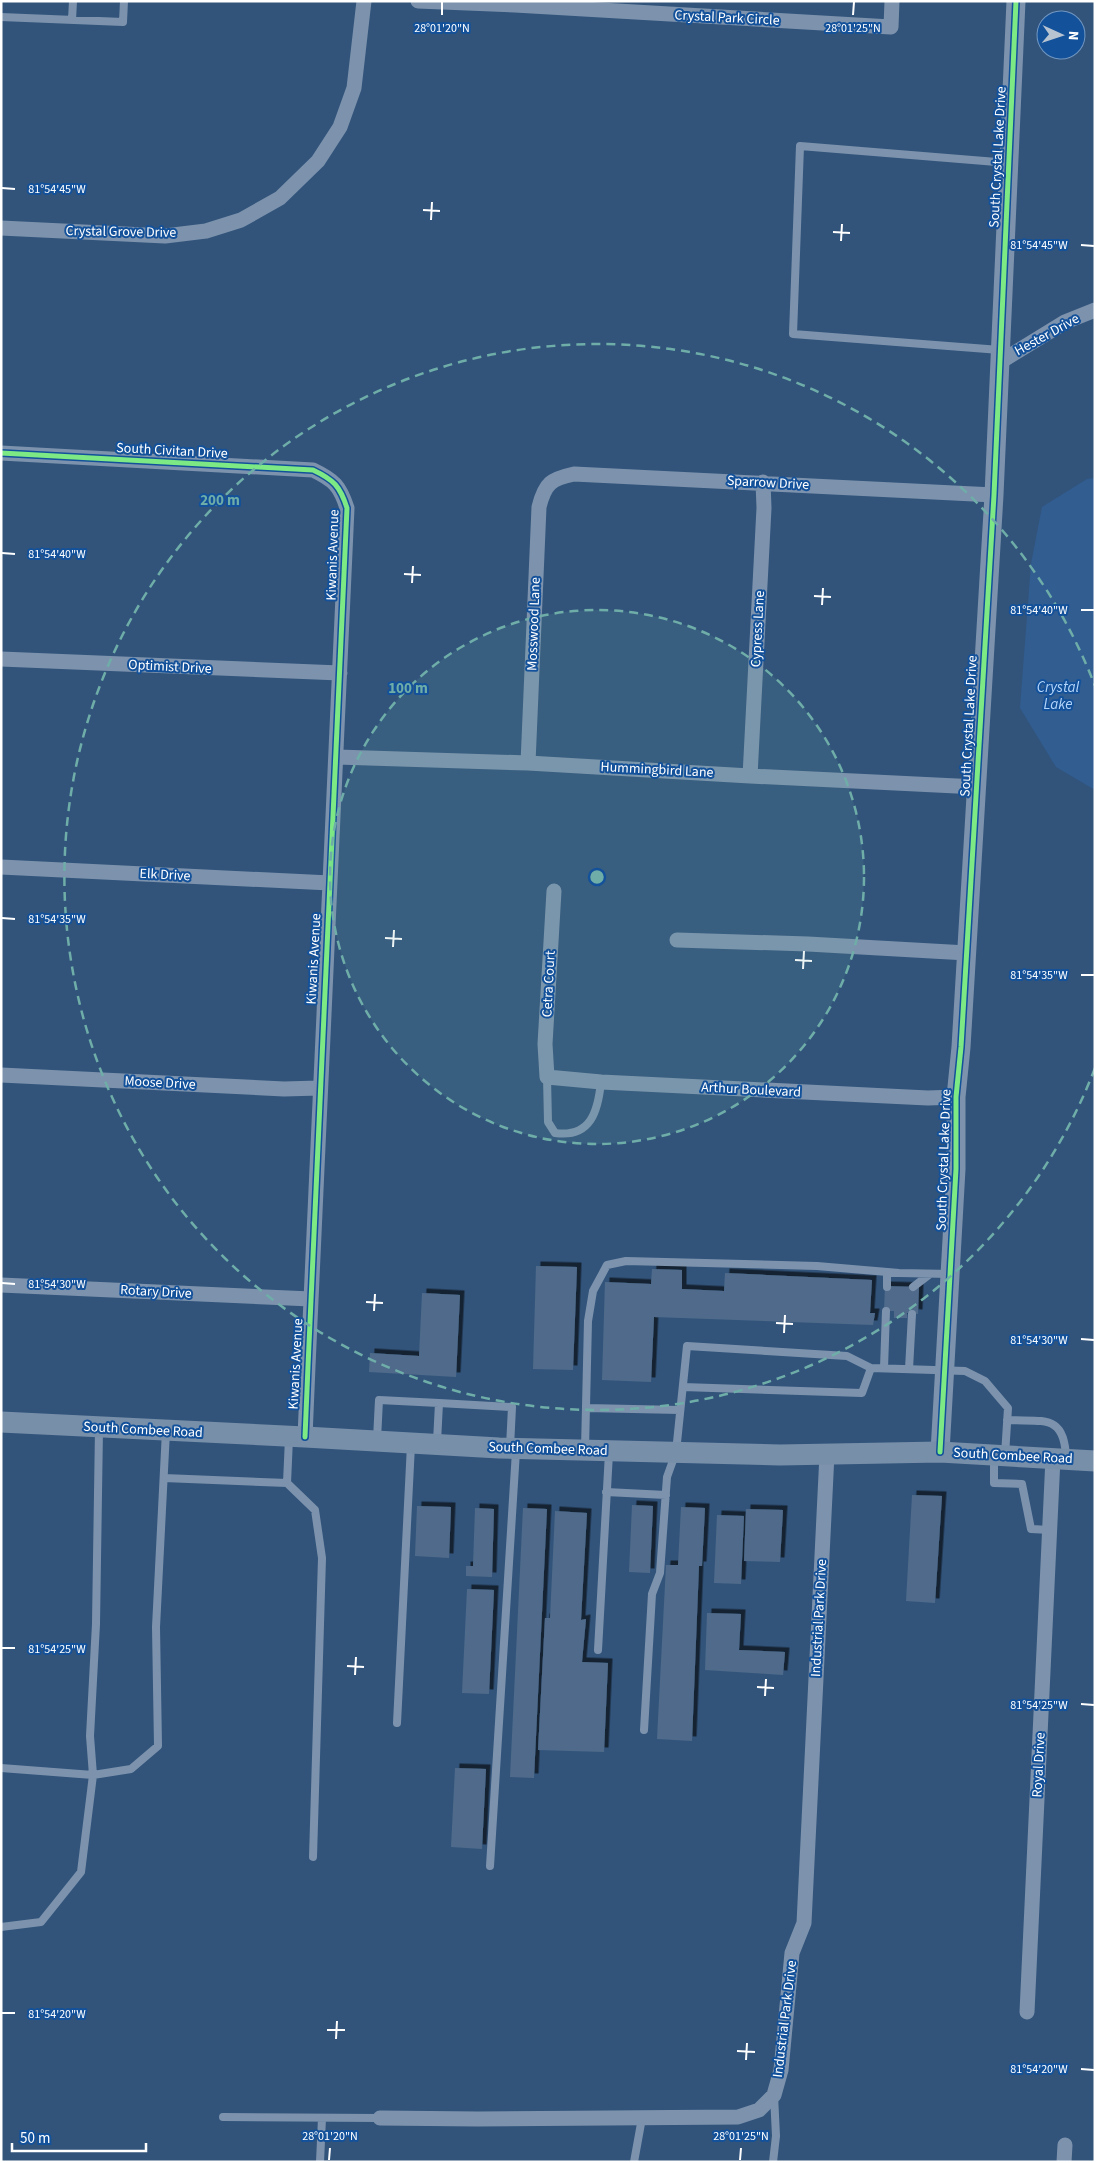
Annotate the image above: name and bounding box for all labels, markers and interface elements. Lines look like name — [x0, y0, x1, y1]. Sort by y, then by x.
street label: Crystal Park Circle — [674, 5, 780, 31]
north arrow — [1036, 10, 1086, 60]
text: 28°01'20"N — [414, 20, 470, 37]
text: 28°01'25"N — [825, 20, 881, 37]
text: N — [1063, 30, 1083, 41]
street label: South Crystal Lake Drive — [984, 86, 1012, 228]
text: 81°54'45"W — [28, 181, 86, 198]
street label: Crystal Grove Drive — [66, 221, 177, 243]
text: 81°54'45"W — [1010, 237, 1068, 254]
street label: Hester Drive — [1011, 309, 1083, 361]
street label: South Civitan Drive — [116, 438, 228, 464]
street label: Sparrow Drive — [726, 471, 810, 495]
text: 200 m — [200, 490, 240, 511]
street label: Kiwanis Avenue — [321, 509, 345, 601]
text: 81°54'40"W — [28, 546, 86, 563]
street label: Mosswood Lane — [522, 577, 546, 671]
street label: Cypress Lane — [746, 590, 770, 668]
text: 81°54'40"W — [1010, 602, 1068, 619]
street label: Optimist Drive — [128, 655, 212, 679]
street label: South Crystal Lake Drive — [955, 655, 983, 797]
water label: Crystal Lake — [1037, 677, 1080, 715]
text: 100 m — [388, 678, 428, 699]
street label: Hummingbird Lane — [600, 757, 714, 783]
street label: Elk Drive — [139, 864, 191, 886]
centre of rings — [588, 868, 606, 886]
text: 81°54'35"W — [28, 911, 86, 928]
street label: Kiwanis Avenue — [302, 913, 326, 1005]
street label: Cetra Court — [537, 950, 561, 1018]
text: 81°54'35"W — [1010, 967, 1068, 984]
street label: Moose Drive — [124, 1071, 196, 1095]
street label: Arthur Boulevard — [701, 1077, 801, 1103]
street label: South Crystal Lake Drive — [932, 1089, 956, 1231]
text: 81°54'30"W — [28, 1276, 86, 1293]
street label: Rotary Drive — [120, 1280, 192, 1304]
street label: Kiwanis Avenue — [284, 1318, 308, 1410]
text: 81°54'30"W — [1010, 1332, 1068, 1349]
street label: South Combee Road — [83, 1417, 203, 1443]
street label: South Combee Road — [488, 1437, 608, 1461]
street label: South Combee Road — [953, 1443, 1073, 1469]
street label: Industrial Park Drive — [806, 1558, 832, 1677]
text: 81°54'25"W — [28, 1641, 86, 1658]
text: 81°54'25"W — [1010, 1697, 1068, 1714]
street label: Royal Drive — [1027, 1732, 1051, 1798]
street label: Industrial Park Drive — [768, 1959, 802, 2079]
text: 81°54'20"W — [28, 2006, 86, 2023]
text: 81°54'20"W — [1010, 2061, 1068, 2078]
scale bar — [12, 2120, 146, 2152]
text: 50 m — [20, 2128, 50, 2149]
text: 28°01'20"N — [302, 2128, 358, 2145]
text: 28°01'25"N — [713, 2128, 769, 2145]

